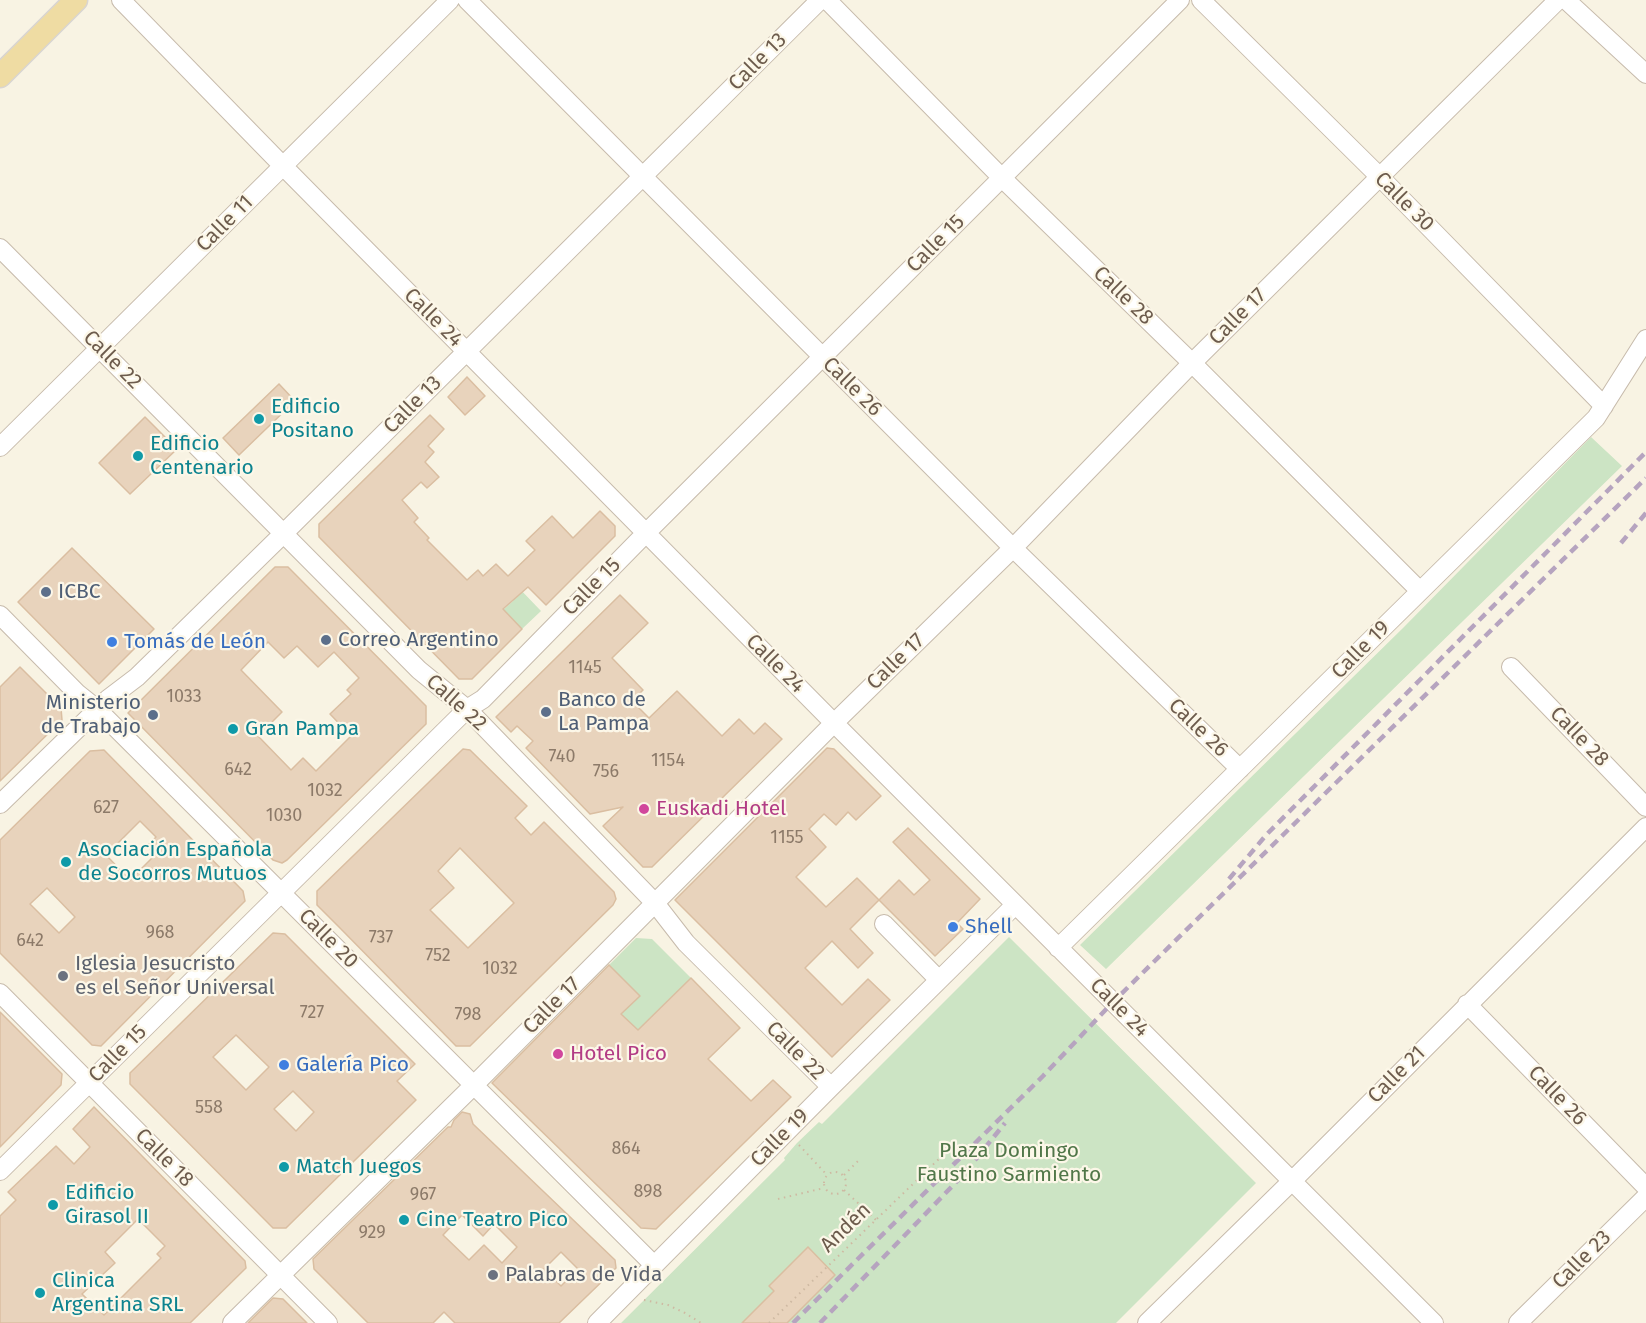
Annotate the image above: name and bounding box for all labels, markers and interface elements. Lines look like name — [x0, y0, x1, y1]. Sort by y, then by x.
street label: Calle 13 — [724, 28, 792, 96]
street label: Calle 30 — [1369, 167, 1439, 237]
street label: Calle 11 — [191, 190, 259, 258]
street label: Calle 15 — [902, 210, 970, 278]
street label: Calle 28 — [1088, 261, 1158, 331]
street label: Calle 24 — [398, 283, 468, 353]
street label: Calle 17 — [1204, 283, 1272, 351]
street label: Calle 22 — [77, 325, 147, 395]
street label: Calle 26 — [817, 352, 887, 422]
street label: Calle 13 — [379, 371, 447, 439]
place label: Edificio Positano — [271, 394, 354, 444]
marker: Edificio Positano — [252, 412, 266, 426]
place label: Edificio Centenario — [150, 431, 254, 481]
marker: Edificio Centenario — [131, 449, 145, 463]
street label: Calle 15 — [558, 553, 626, 621]
place label: ICBC — [58, 579, 100, 605]
marker: ICBC — [39, 585, 53, 599]
street label: Calle 19 — [1327, 616, 1395, 684]
place label: Correo Argentino — [338, 627, 499, 653]
street label: Calle 17 — [862, 628, 930, 696]
place label: Tomás de León — [124, 629, 266, 655]
street label: Calle 24 — [740, 629, 810, 699]
marker: Correo Argentino — [319, 633, 333, 647]
marker: Tomás de León — [105, 635, 119, 649]
house number: 1145 — [568, 657, 602, 679]
street label: Calle 22 — [421, 669, 491, 737]
house number: 1033 — [166, 686, 202, 708]
place label: Banco de La Pampa — [558, 687, 649, 737]
place label: Ministerio de Trabajo — [41, 690, 141, 740]
street label: Calle 26 — [1163, 693, 1233, 763]
street label: Calle 28 — [1544, 702, 1614, 772]
marker: Banco de La Pampa — [539, 705, 553, 719]
marker: Ministerio de Trabajo — [146, 708, 160, 722]
place label: Gran Pampa — [245, 716, 359, 742]
marker: Gran Pampa — [226, 722, 240, 736]
house number: 740 — [549, 746, 575, 768]
house number: 1154 — [651, 750, 685, 772]
house number: 642 — [224, 759, 252, 781]
house number: 756 — [593, 761, 619, 783]
house number: 1032 — [307, 780, 343, 802]
place label: Euskadi Hotel — [656, 796, 786, 822]
house number: 627 — [93, 797, 119, 819]
marker: Euskadi Hotel — [637, 802, 651, 816]
house number: 1030 — [266, 805, 302, 827]
house number: 1155 — [770, 827, 804, 849]
place label: Asociación Española de Socorros Mutuos — [78, 837, 272, 887]
marker: Asociación Española de Socorros Mutuos — [59, 855, 73, 869]
street label: Calle 20 — [293, 904, 363, 974]
place label: Shell — [965, 914, 1013, 940]
marker: Shell — [946, 920, 960, 934]
house number: 968 — [146, 922, 174, 944]
house number: 737 — [369, 927, 393, 949]
house number: 642 — [16, 930, 44, 952]
house number: 752 — [425, 945, 451, 967]
place label: Iglesia Jesucristo es el Señor Universal — [75, 951, 275, 1001]
house number: 1032 — [482, 958, 518, 980]
marker: Iglesia Jesucristo es el Señor Universal — [56, 969, 70, 983]
street label: Calle 17 — [518, 972, 586, 1040]
street label: Calle 24 — [1084, 973, 1154, 1043]
house number: 727 — [300, 1002, 324, 1024]
house number: 798 — [454, 1004, 482, 1026]
street label: Calle 22 — [760, 1016, 830, 1086]
street label: Calle 15 — [84, 1020, 152, 1088]
place label: Hotel Pico — [570, 1041, 667, 1067]
street label: Calle 21 — [1363, 1041, 1431, 1109]
marker: Hotel Pico — [551, 1047, 565, 1061]
place label: Galería Pico — [296, 1052, 409, 1078]
marker: Galería Pico — [277, 1058, 291, 1072]
street label: Calle 26 — [1522, 1061, 1592, 1131]
house number: 558 — [195, 1097, 223, 1119]
street label: Calle 19 — [746, 1104, 814, 1172]
street label: Calle 18 — [129, 1123, 199, 1193]
house number: 864 — [611, 1138, 641, 1160]
park label: Plaza Domingo Faustino Sarmiento — [917, 1138, 1101, 1188]
place label: Match Juegos — [296, 1154, 422, 1180]
marker: Match Juegos — [277, 1160, 291, 1174]
place label: Edificio Girasol II — [65, 1180, 149, 1230]
house number: 898 — [634, 1181, 662, 1203]
house number: 967 — [410, 1184, 436, 1206]
marker: Edificio Girasol II — [46, 1198, 60, 1212]
street label: Andén — [815, 1198, 877, 1258]
place label: Cine Teatro Pico — [416, 1207, 568, 1233]
marker: Cine Teatro Pico — [397, 1213, 411, 1227]
house number: 929 — [358, 1222, 386, 1244]
street label: Calle 23 — [1547, 1225, 1617, 1295]
place label: Palabras de Vida — [505, 1262, 662, 1288]
place label: Clinica Argentina SRL — [52, 1268, 184, 1318]
marker: Palabras de Vida — [486, 1268, 500, 1282]
marker: Clinica Argentina SRL — [33, 1286, 47, 1300]

